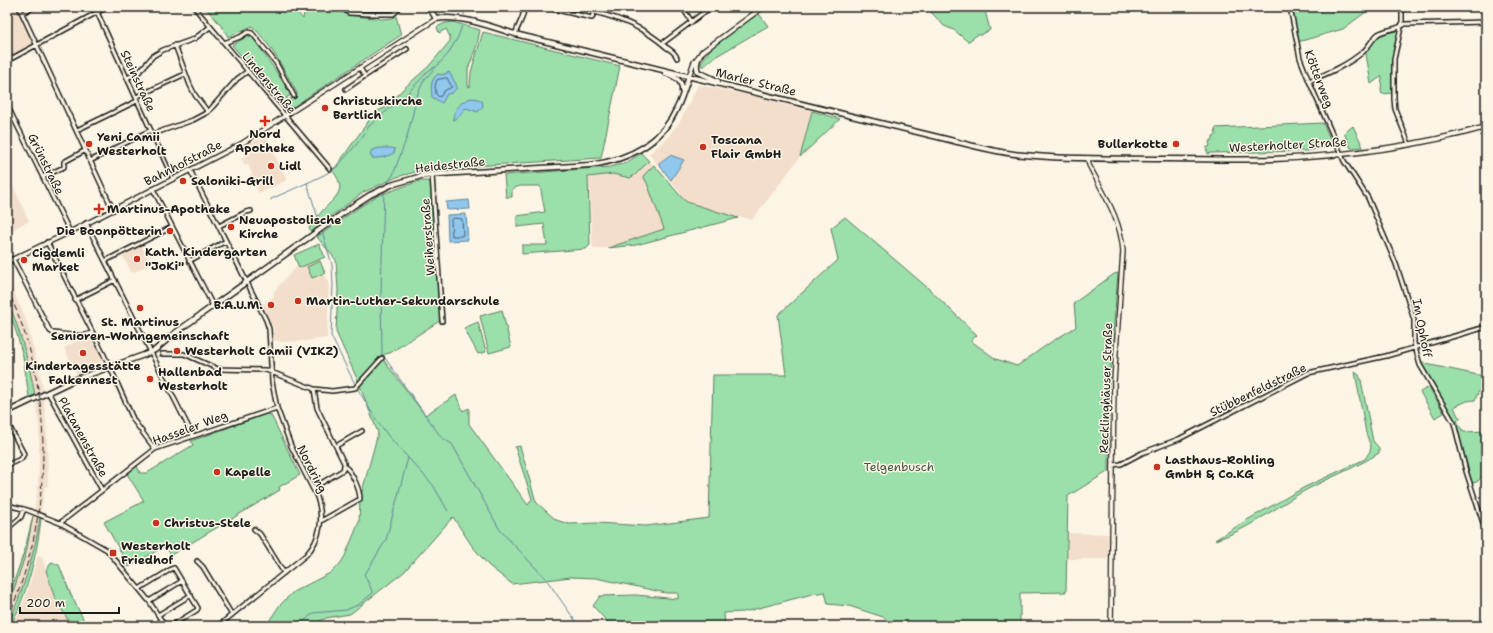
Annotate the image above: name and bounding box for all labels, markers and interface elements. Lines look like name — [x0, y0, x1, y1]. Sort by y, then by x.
street label: Steinstraße — [117, 48, 159, 115]
street label: Kötterweg — [1301, 48, 1337, 110]
street label: Lindenstraße — [238, 49, 300, 117]
street label: Marler Straße — [714, 64, 798, 100]
place label: Christuskirche Bertlich — [333, 93, 423, 123]
marker: Christuskirche Bertlich — [320, 103, 330, 113]
marker: Nord Apotheke — [260, 116, 270, 126]
place label: Nord Apotheke — [235, 126, 295, 156]
place label: Yeni Camii Westerholt — [97, 129, 167, 159]
street label: Grünstraße — [24, 131, 68, 198]
place label: Toscana Flair GmbH — [711, 132, 782, 162]
street label: Westerholter Straße — [1229, 134, 1348, 156]
street label: Bahnhofstraße — [141, 136, 225, 190]
place label: Bullerkotte — [1098, 136, 1168, 152]
marker: Yeni Camii Westerholt — [84, 139, 94, 149]
marker: Bullerkotte — [1171, 139, 1181, 149]
marker: Toscana Flair GmbH — [698, 142, 708, 152]
street label: Heidestraße — [414, 153, 486, 177]
place label: Lidl — [279, 158, 301, 174]
marker: Lidl — [266, 161, 276, 171]
place label: Saloniki-Grill — [191, 173, 274, 189]
marker: Saloniki-Grill — [178, 176, 188, 186]
street label: Weiherstraße — [417, 197, 439, 276]
place label: Martinus-Apotheke — [107, 201, 230, 217]
marker: Martinus-Apotheke — [94, 204, 104, 214]
place label: Neuapostolische Kirche — [239, 212, 341, 242]
marker: Neuapostolische Kirche — [226, 222, 236, 232]
place label: Die Boonpötterin — [56, 223, 162, 239]
marker: Die Boonpötterin — [165, 226, 175, 236]
place label: Kath. Kindergarten "JoKi" — [145, 244, 267, 274]
place label: Cigdemli Market — [32, 245, 85, 275]
marker: Kath. Kindergarten "JoKi" — [132, 254, 142, 264]
marker: Cigdemli Market — [19, 255, 29, 265]
place label: Martin-Luther-Sekundarschule — [306, 293, 500, 309]
marker: Martin-Luther-Sekundarschule — [293, 296, 303, 306]
place label: B.A.U.M. — [214, 297, 263, 313]
street label: Im Ophoff — [1408, 297, 1436, 360]
marker: B.A.U.M. — [266, 300, 276, 310]
marker: St. Martinus Senioren-Wohngemeinschaft — [135, 303, 145, 313]
place label: St. Martinus Senioren-Wohngemeinschaft — [51, 314, 229, 344]
street label: Recklinghäuser Straße — [1096, 322, 1116, 454]
place label: Westerholt Camii (VIKZ) — [185, 343, 339, 359]
marker: Westerholt Camii (VIKZ) — [172, 346, 182, 356]
marker: Kindertagesstätte Falkennest — [78, 348, 88, 358]
place label: Kindertagesstätte Falkennest — [25, 358, 141, 388]
street label: Stübbenfeldstraße — [1207, 359, 1309, 420]
place label: Hallenbad Westerholt — [158, 364, 228, 394]
marker: Hallenbad Westerholt — [145, 374, 155, 384]
street label: Platanenstraße — [54, 394, 112, 480]
street label: Hasseler Weg — [150, 407, 230, 449]
street label: Nordring — [293, 442, 331, 496]
place label: Lasthaus-Rohling GmbH & Co.KG — [1165, 452, 1275, 482]
park label: Telgenbusch — [864, 459, 934, 475]
marker: Lasthaus-Rohling GmbH & Co.KG — [1152, 462, 1162, 472]
place label: Kapelle — [225, 464, 271, 480]
marker: Kapelle — [212, 467, 222, 477]
place label: Christus-Stele — [164, 515, 251, 531]
marker: Christus-Stele — [151, 518, 161, 528]
place label: Westerholt Friedhof — [121, 538, 191, 568]
marker: Westerholt Friedhof — [108, 548, 118, 558]
scale bar — [20, 589, 119, 615]
text: 200 m — [26, 595, 65, 611]

